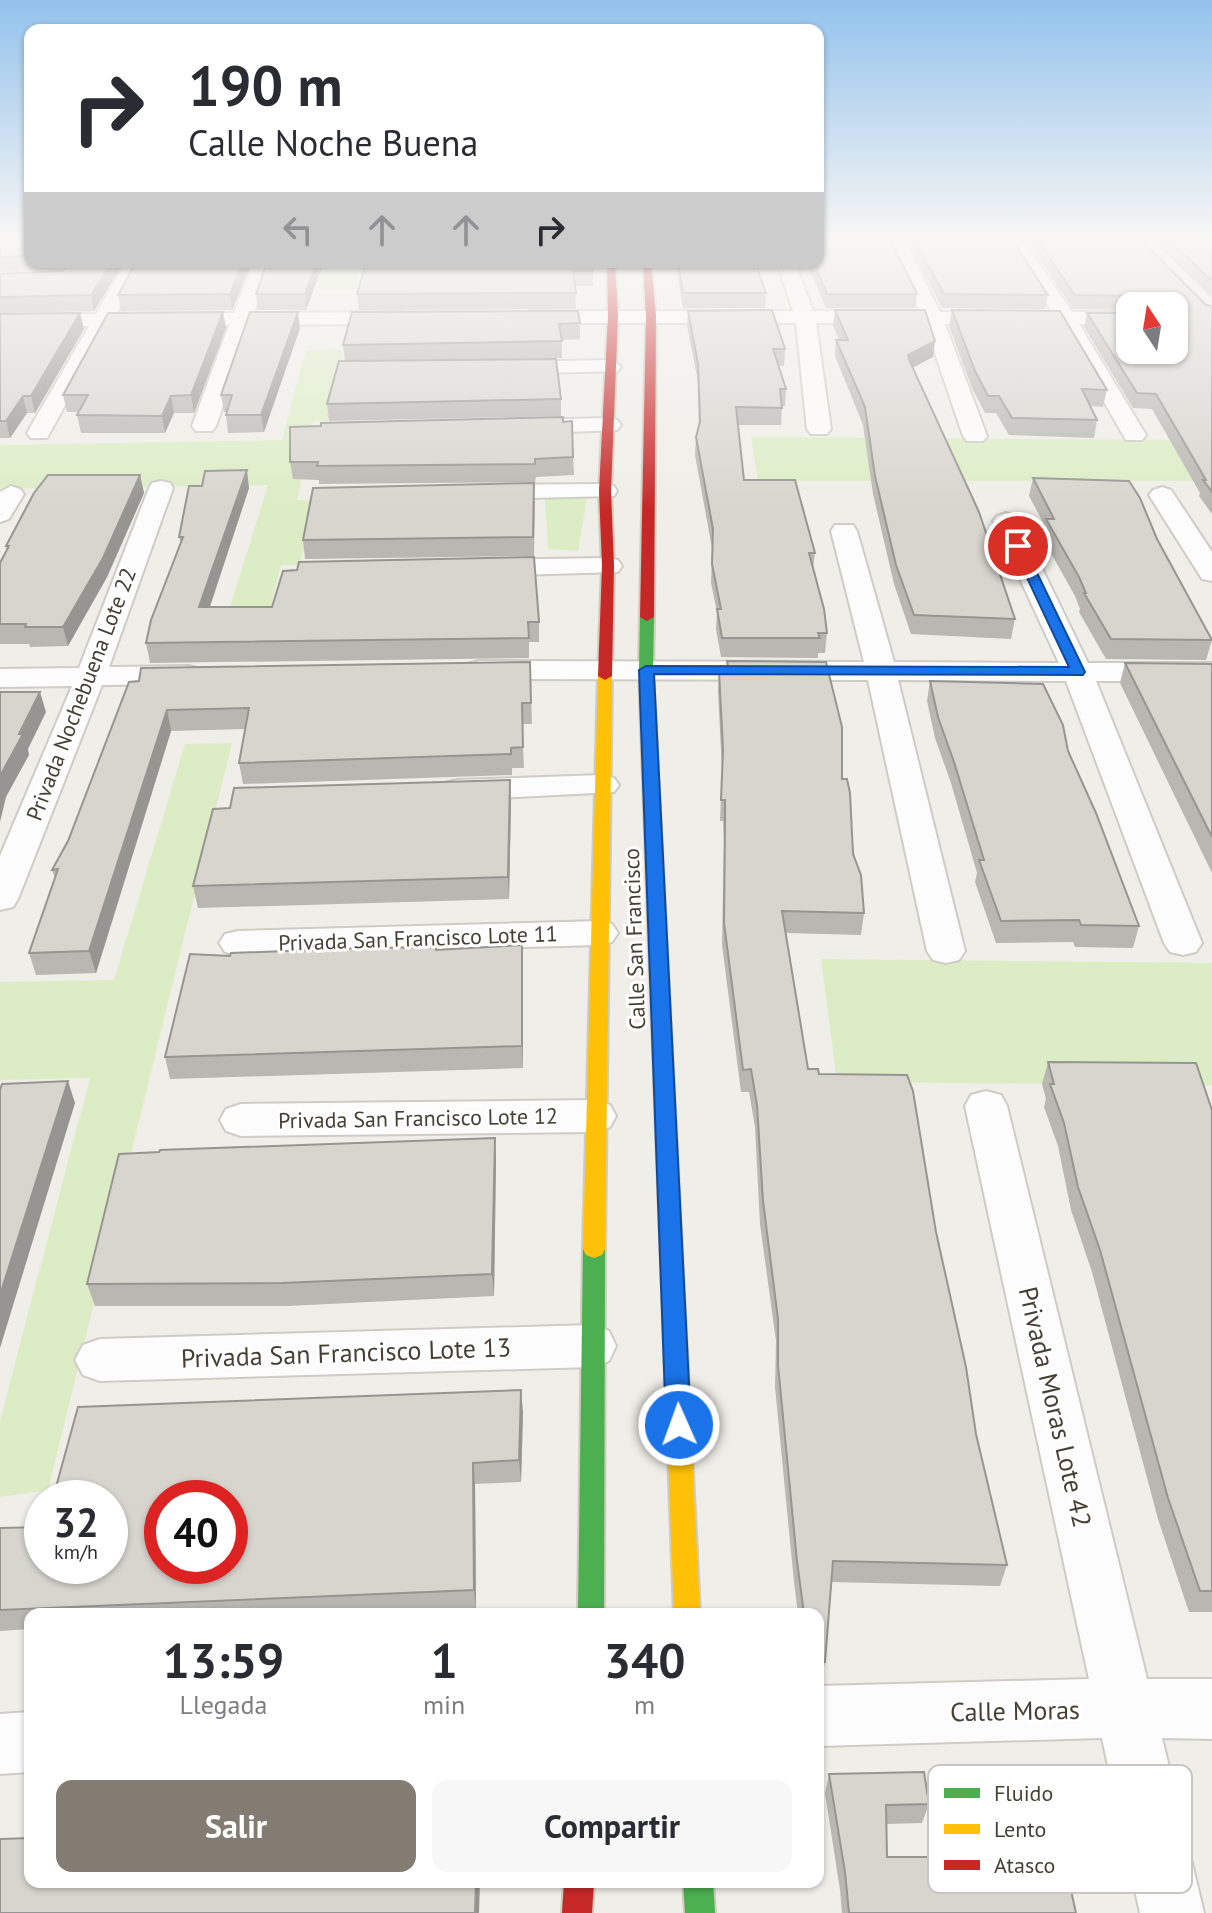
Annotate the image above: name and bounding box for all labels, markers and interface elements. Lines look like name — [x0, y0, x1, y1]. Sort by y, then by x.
text: 190 m — [188, 49, 343, 121]
icon: right — [56, 56, 160, 160]
text: Calle Noche Buena — [188, 119, 478, 166]
icon: left — [276, 208, 320, 252]
icon: ahead — [360, 208, 404, 252]
icon: ahead — [444, 208, 488, 252]
icon: right — [528, 208, 572, 252]
north arrow — [1116, 292, 1188, 364]
map controls — [1116, 292, 1188, 364]
pin — [984, 512, 1052, 580]
icon: arrive — [996, 524, 1040, 568]
street label: Privada Nochebuena Lote 22 — [20, 564, 142, 824]
street label: Calle San Francisco — [617, 848, 651, 1030]
street label: Privada San Francisco Lote 11 — [278, 919, 558, 957]
street label: Privada San Francisco Lote 12 — [278, 1102, 558, 1134]
street label: Privada Moras Lote 42 — [1012, 1283, 1099, 1530]
street label: Privada San Francisco Lote 13 — [180, 1330, 512, 1375]
position arrow — [637, 1383, 721, 1467]
speed limit sign: 40 — [144, 1480, 248, 1584]
text: 32 — [53, 1496, 99, 1548]
text: km/h — [54, 1539, 98, 1565]
text: 13:59 — [163, 1629, 284, 1691]
text: 1 — [430, 1629, 458, 1691]
text: 340 — [604, 1629, 685, 1691]
text: Llegada — [180, 1688, 267, 1721]
text: min — [423, 1688, 465, 1721]
text: m — [634, 1688, 655, 1721]
street label: Calle Moras — [950, 1693, 1080, 1728]
legend — [928, 1765, 1192, 1893]
text: Fluido — [994, 1779, 1053, 1807]
button: Salir — [56, 1780, 416, 1872]
button: Compartir — [432, 1780, 792, 1872]
text: Lento — [994, 1815, 1046, 1843]
text: Atasco — [994, 1851, 1055, 1879]

